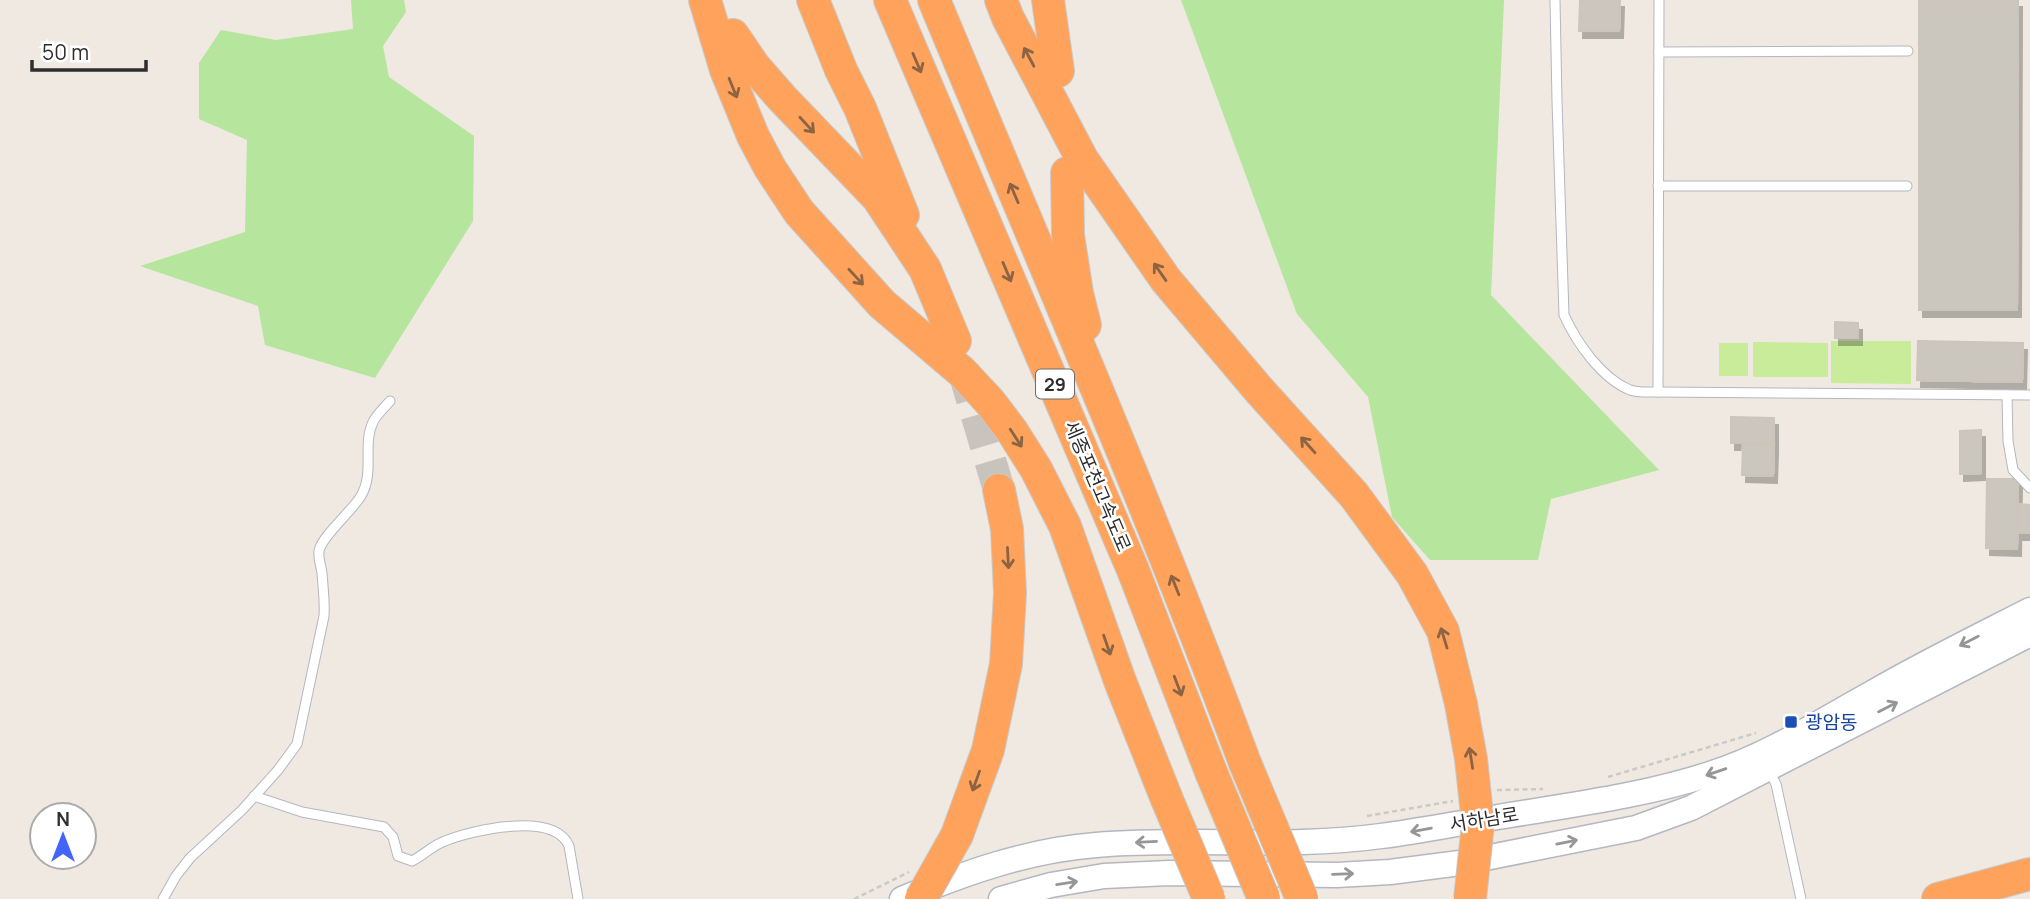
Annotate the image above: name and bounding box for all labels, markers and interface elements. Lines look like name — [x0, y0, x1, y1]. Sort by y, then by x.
scale bar — [32, 28, 145, 72]
text: 50 m — [42, 38, 89, 66]
one-way arrow — [1022, 48, 1036, 68]
one-way arrow — [911, 51, 924, 73]
one-way arrow — [728, 77, 741, 99]
one-way arrow — [799, 116, 816, 133]
one-way arrow — [1007, 183, 1020, 205]
one-way arrow — [1001, 260, 1014, 282]
one-way arrow — [1153, 263, 1168, 282]
one-way arrow — [848, 268, 865, 285]
road number: 29 — [1036, 370, 1074, 398]
street label: 세종포천고속도로 — [1059, 417, 1137, 555]
one-way arrow — [1009, 428, 1023, 447]
one-way arrow — [1300, 436, 1316, 454]
one-way arrow — [1002, 546, 1015, 569]
one-way arrow — [1168, 575, 1181, 596]
one-way arrow — [1436, 627, 1449, 649]
one-way arrow — [1102, 634, 1114, 656]
one-way arrow — [1959, 635, 1980, 648]
one-way arrow — [1172, 674, 1185, 696]
one-way arrow — [1877, 699, 1898, 713]
place label: 광암동 — [1805, 709, 1857, 735]
marker: 광암동 — [1783, 714, 1799, 730]
one-way arrow — [1464, 747, 1477, 770]
one-way arrow — [1706, 767, 1728, 779]
one-way arrow — [969, 770, 981, 792]
north arrow — [28, 801, 98, 871]
street label: 서하남로 — [1447, 801, 1521, 837]
text: N — [56, 806, 70, 832]
one-way arrow — [1410, 824, 1433, 837]
one-way arrow — [1555, 834, 1578, 848]
one-way arrow — [1135, 836, 1157, 849]
one-way arrow — [1331, 868, 1354, 881]
one-way arrow — [1055, 876, 1078, 889]

